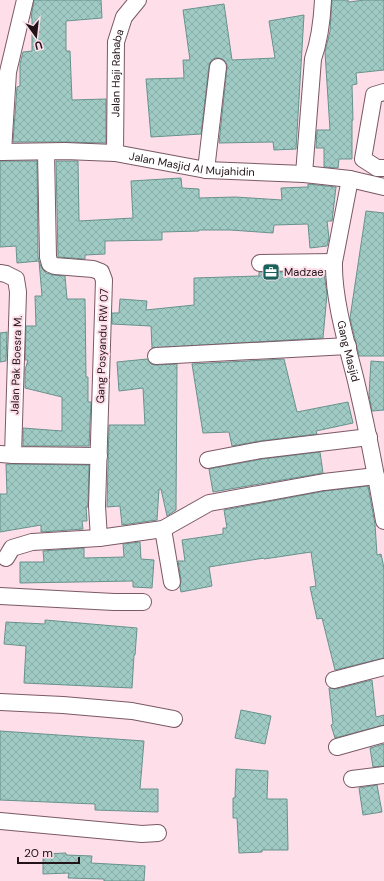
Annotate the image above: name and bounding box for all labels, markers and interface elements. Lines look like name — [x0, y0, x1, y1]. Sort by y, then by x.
north arrow — [16, 16, 56, 56]
street label: Jalan Haji Rahaba — [108, 27, 127, 117]
text: U — [33, 38, 44, 53]
street label: Jalan Masjid Al Mujahidin — [128, 149, 255, 179]
office icon: Madzae — [261, 262, 281, 282]
place label: Madzae — [284, 265, 323, 279]
street label: Gang Posyandu RW 07 — [93, 288, 111, 404]
street label: Jalan Pak Boesra M. — [7, 315, 25, 415]
street label: Gang Masjid — [334, 319, 363, 383]
scale bar — [18, 839, 79, 865]
text: 20 m — [24, 845, 53, 861]

